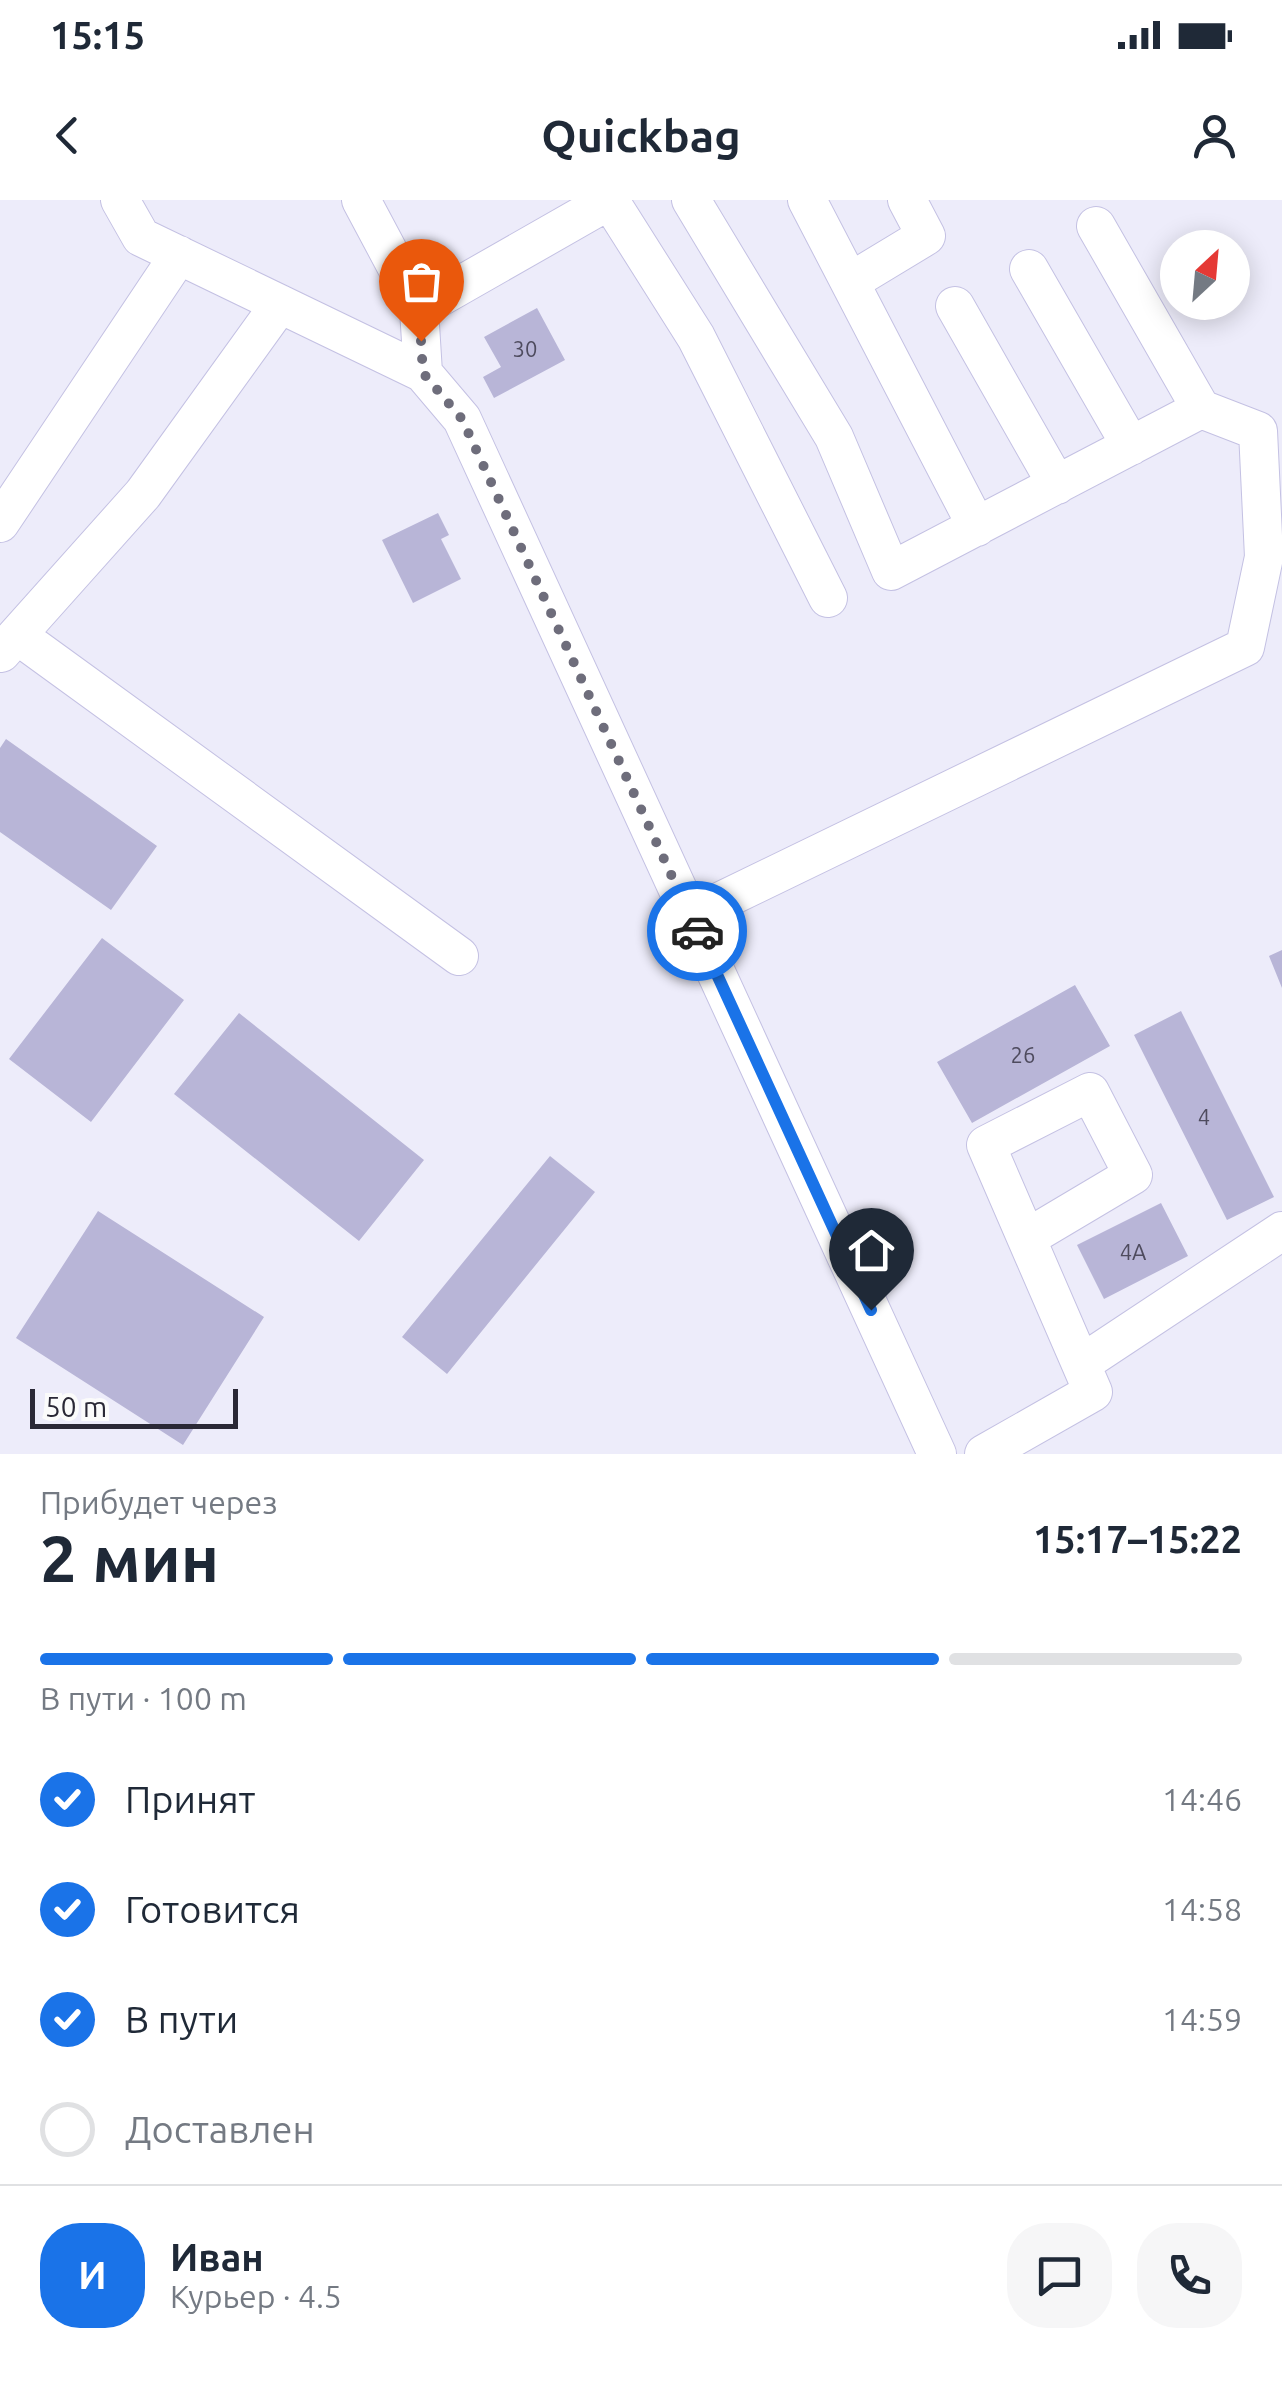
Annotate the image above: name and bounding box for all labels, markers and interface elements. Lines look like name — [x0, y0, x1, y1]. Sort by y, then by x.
text: 15:15 — [50, 14, 145, 56]
icon: back — [40, 108, 95, 163]
icon: person — [1187, 108, 1242, 163]
text: Quickbag — [541, 110, 741, 161]
north arrow — [1160, 230, 1250, 320]
map controls — [1160, 230, 1250, 320]
pin — [379, 239, 464, 342]
icon: bag — [394, 254, 449, 309]
house number: 30 — [513, 336, 537, 361]
courier — [647, 881, 747, 981]
icon: car — [670, 904, 725, 959]
house number: 26 — [1011, 1042, 1035, 1067]
house number: 4 — [1198, 1104, 1210, 1129]
pin — [829, 1208, 914, 1311]
icon: home — [844, 1223, 899, 1278]
house number: 4А — [1120, 1239, 1147, 1264]
scale bar — [30, 1384, 238, 1428]
text: 50 m — [45, 1391, 107, 1422]
text: Прибудет через — [40, 1484, 278, 1520]
text: 15:17–15:22 — [1033, 1518, 1242, 1560]
text: 2 мин — [40, 1521, 219, 1594]
text: В пути · 100 m — [40, 1680, 247, 1716]
icon: check — [40, 1772, 95, 1827]
text: Принят — [125, 1778, 255, 1820]
text: 14:46 — [1162, 1781, 1242, 1817]
icon: check — [40, 1882, 95, 1937]
text: Готовится — [125, 1888, 300, 1930]
text: 14:58 — [1162, 1891, 1242, 1927]
icon: check — [40, 1992, 95, 2047]
text: В пути — [125, 1998, 238, 2040]
text: 14:59 — [1162, 2001, 1242, 2037]
text: Доставлен — [125, 2108, 315, 2150]
button: chat — [1007, 2223, 1112, 2328]
button: phone — [1137, 2223, 1242, 2328]
text: Иван — [170, 2236, 264, 2278]
text: И — [78, 2254, 107, 2296]
text: Курьер · 4.5 — [170, 2278, 342, 2314]

